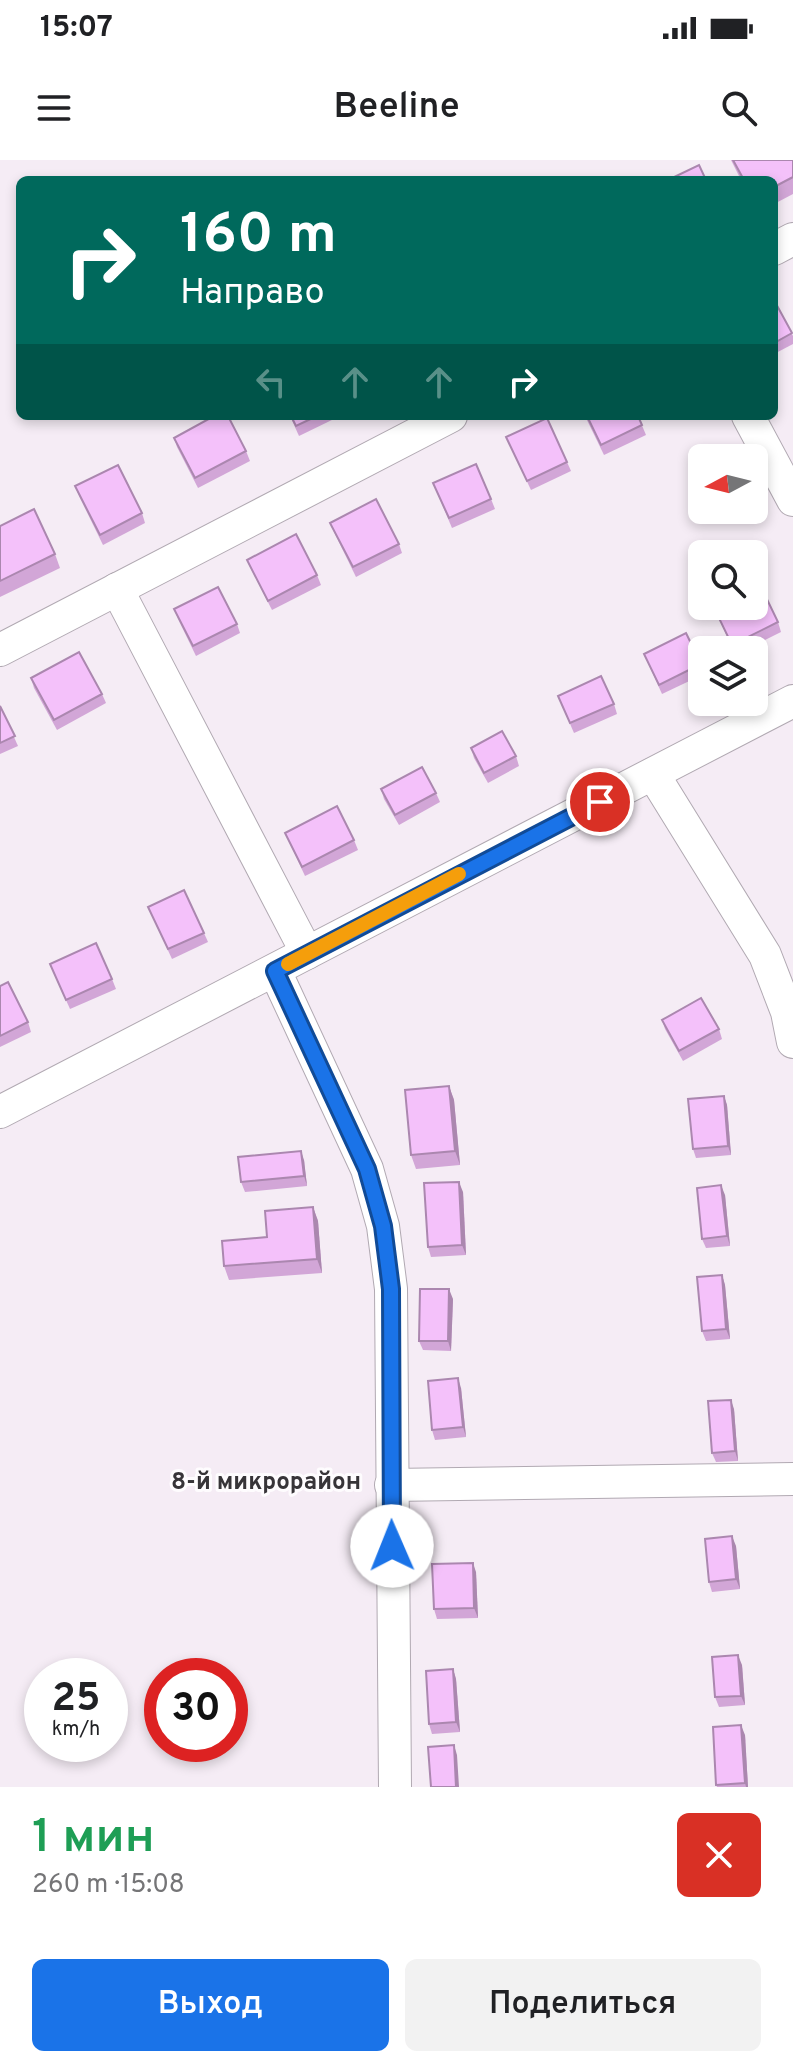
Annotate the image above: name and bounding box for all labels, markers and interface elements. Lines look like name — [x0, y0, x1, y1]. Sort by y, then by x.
text: 15:07 — [40, 10, 113, 47]
text: Beeline — [333, 85, 460, 131]
icon: menu — [32, 86, 76, 130]
icon: search — [717, 86, 761, 130]
text: 160 m — [180, 202, 337, 272]
icon: right — [48, 208, 152, 312]
text: Направо — [180, 271, 325, 317]
icon: left — [249, 360, 293, 404]
icon: ahead — [333, 360, 377, 404]
icon: ahead — [417, 360, 461, 404]
icon: right — [501, 360, 545, 404]
north arrow — [688, 444, 768, 524]
map controls — [688, 444, 768, 716]
button: search — [688, 540, 768, 620]
button: layers — [688, 636, 768, 716]
pin — [566, 768, 634, 836]
icon: arrive — [578, 780, 622, 824]
district label: 8-й микрорайон — [171, 1468, 361, 1498]
position arrow — [350, 1504, 434, 1588]
speed limit sign: 30 — [144, 1658, 248, 1762]
text: 25 — [52, 1675, 100, 1725]
text: km/h — [52, 1717, 100, 1743]
text: 1 мин — [32, 1809, 155, 1869]
button: close — [677, 1813, 761, 1897]
text: 260 m · 15:08 — [32, 1869, 185, 1902]
button: Выход — [32, 1959, 389, 2051]
button: Поделиться — [405, 1959, 761, 2051]

